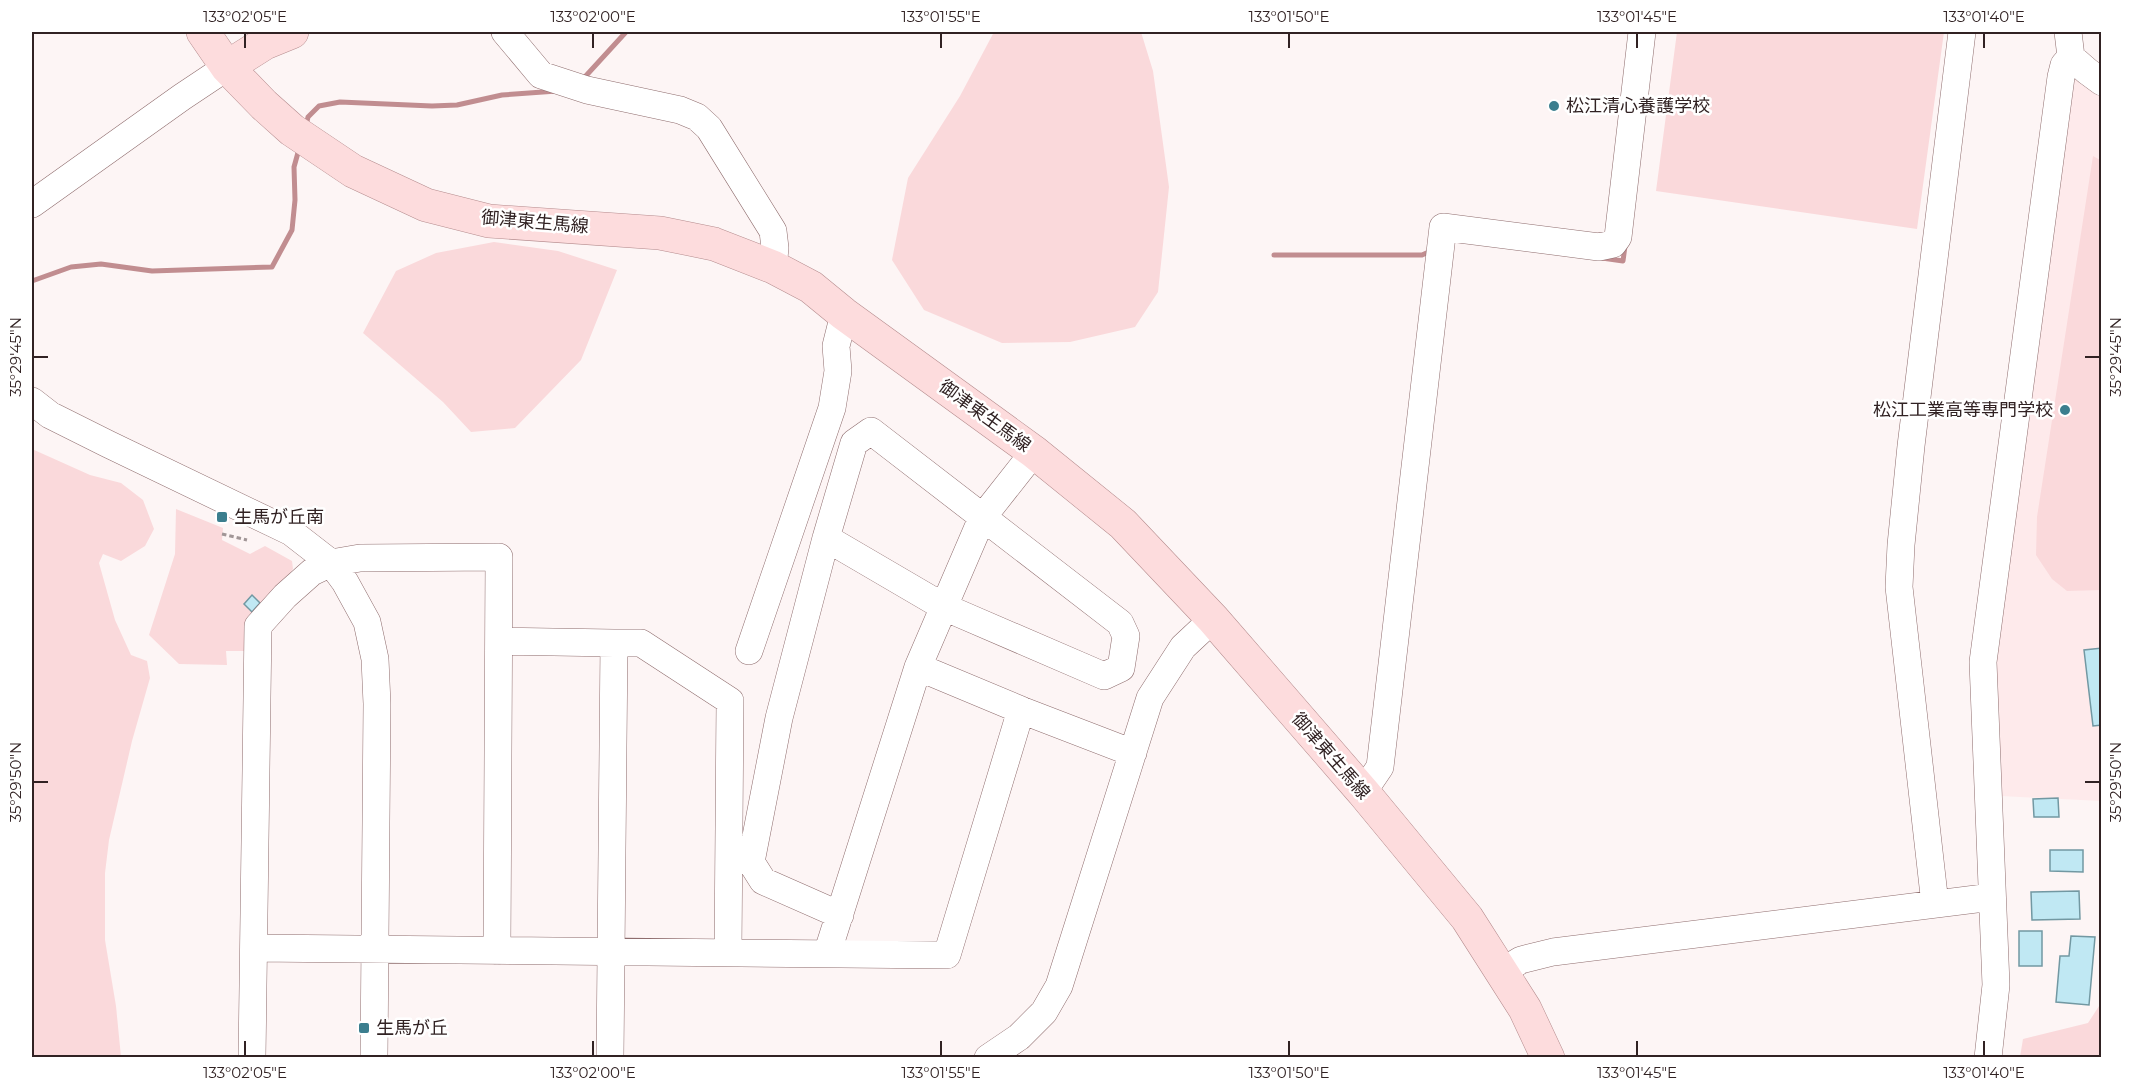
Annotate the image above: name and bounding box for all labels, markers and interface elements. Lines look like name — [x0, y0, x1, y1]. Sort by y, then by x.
text: 133°02'05"E — [203, 7, 287, 26]
text: 133°02'00"E — [550, 7, 636, 26]
text: 133°01'55"E — [901, 7, 981, 26]
text: 133°01'50"E — [1248, 7, 1330, 26]
text: 133°01'45"E — [1597, 7, 1677, 26]
text: 133°01'40"E — [1943, 7, 2025, 26]
place label: 松江清心養護学校 — [1566, 95, 1710, 117]
marker: 松江清心養護学校 — [1547, 99, 1561, 113]
street label: 御津東生馬線 — [480, 206, 590, 238]
text: 35°29'45"N — [6, 317, 25, 397]
text: 35°29'45"N — [2106, 317, 2125, 397]
street label: 御津東生馬線 — [935, 375, 1035, 457]
place label: 松江工業高等専門学校 — [1873, 399, 2053, 421]
marker: 松江工業高等専門学校 — [2058, 403, 2072, 417]
place label: 生馬が丘南 — [234, 506, 324, 528]
marker: 生馬が丘南 — [215, 510, 229, 524]
street label: 御津東生馬線 — [1287, 708, 1375, 804]
text: 35°29'50"N — [6, 742, 25, 822]
text: 35°29'50"N — [2106, 742, 2125, 822]
place label: 生馬が丘 — [376, 1017, 448, 1039]
marker: 生馬が丘 — [357, 1021, 371, 1035]
text: 133°02'05"E — [203, 1063, 287, 1082]
text: 133°02'00"E — [550, 1063, 636, 1082]
text: 133°01'55"E — [901, 1063, 981, 1082]
text: 133°01'50"E — [1248, 1063, 1330, 1082]
text: 133°01'45"E — [1597, 1063, 1677, 1082]
text: 133°01'40"E — [1943, 1063, 2025, 1082]

